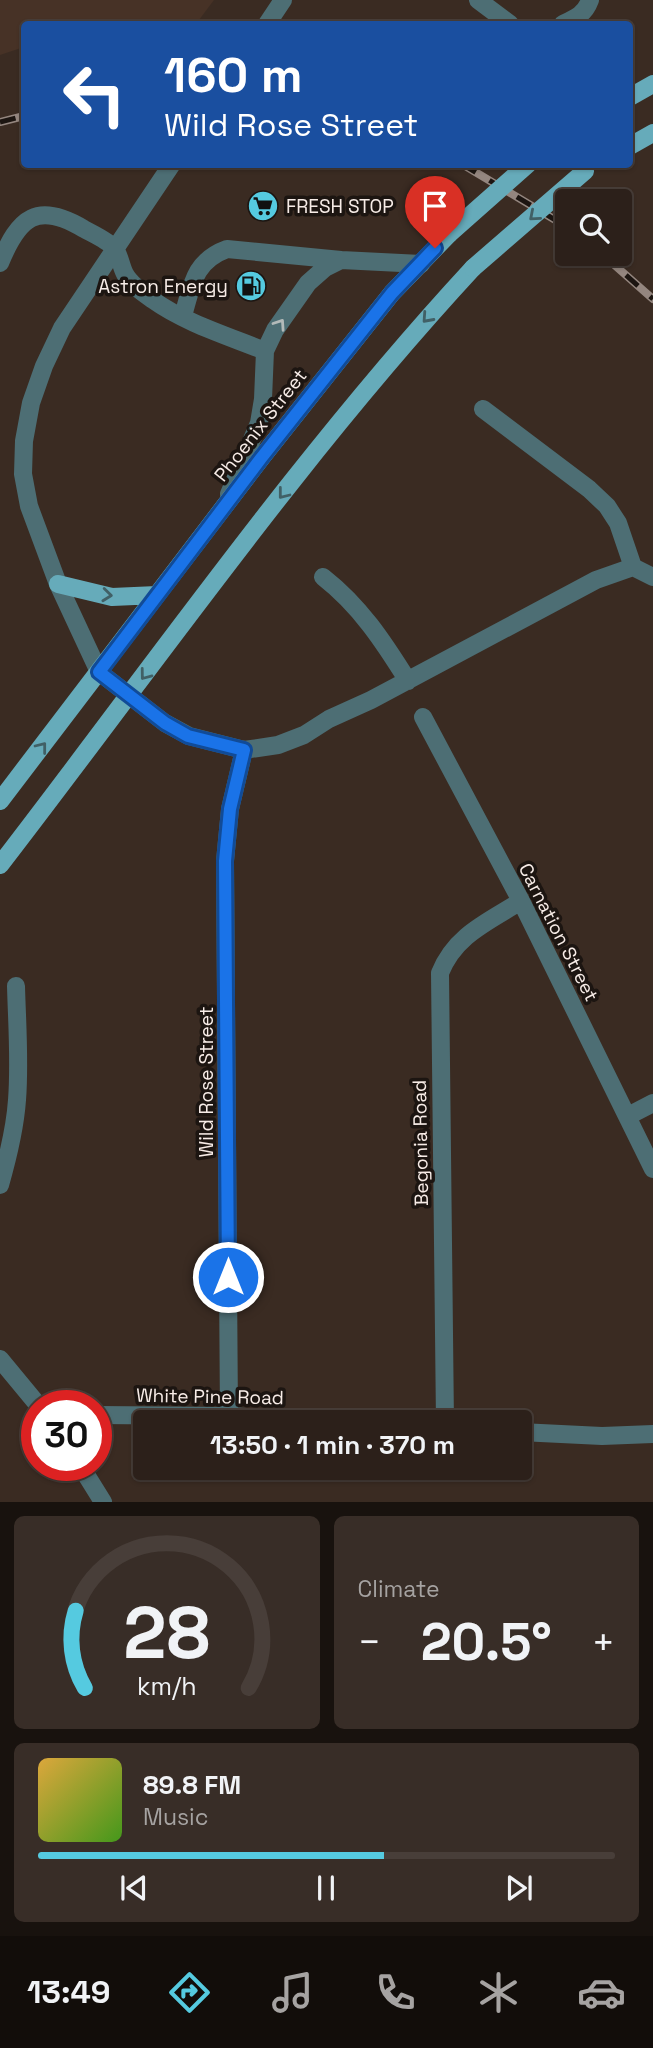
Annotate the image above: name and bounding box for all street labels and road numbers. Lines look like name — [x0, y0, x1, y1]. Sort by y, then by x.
street label: Phoenix Street — [209, 364, 312, 487]
street label: Carnation Street — [513, 859, 604, 1006]
street label: Wild Rose Street — [194, 1007, 219, 1158]
street label: Begonia Road — [407, 1080, 434, 1206]
street label: White Pine Road — [136, 1383, 284, 1410]

